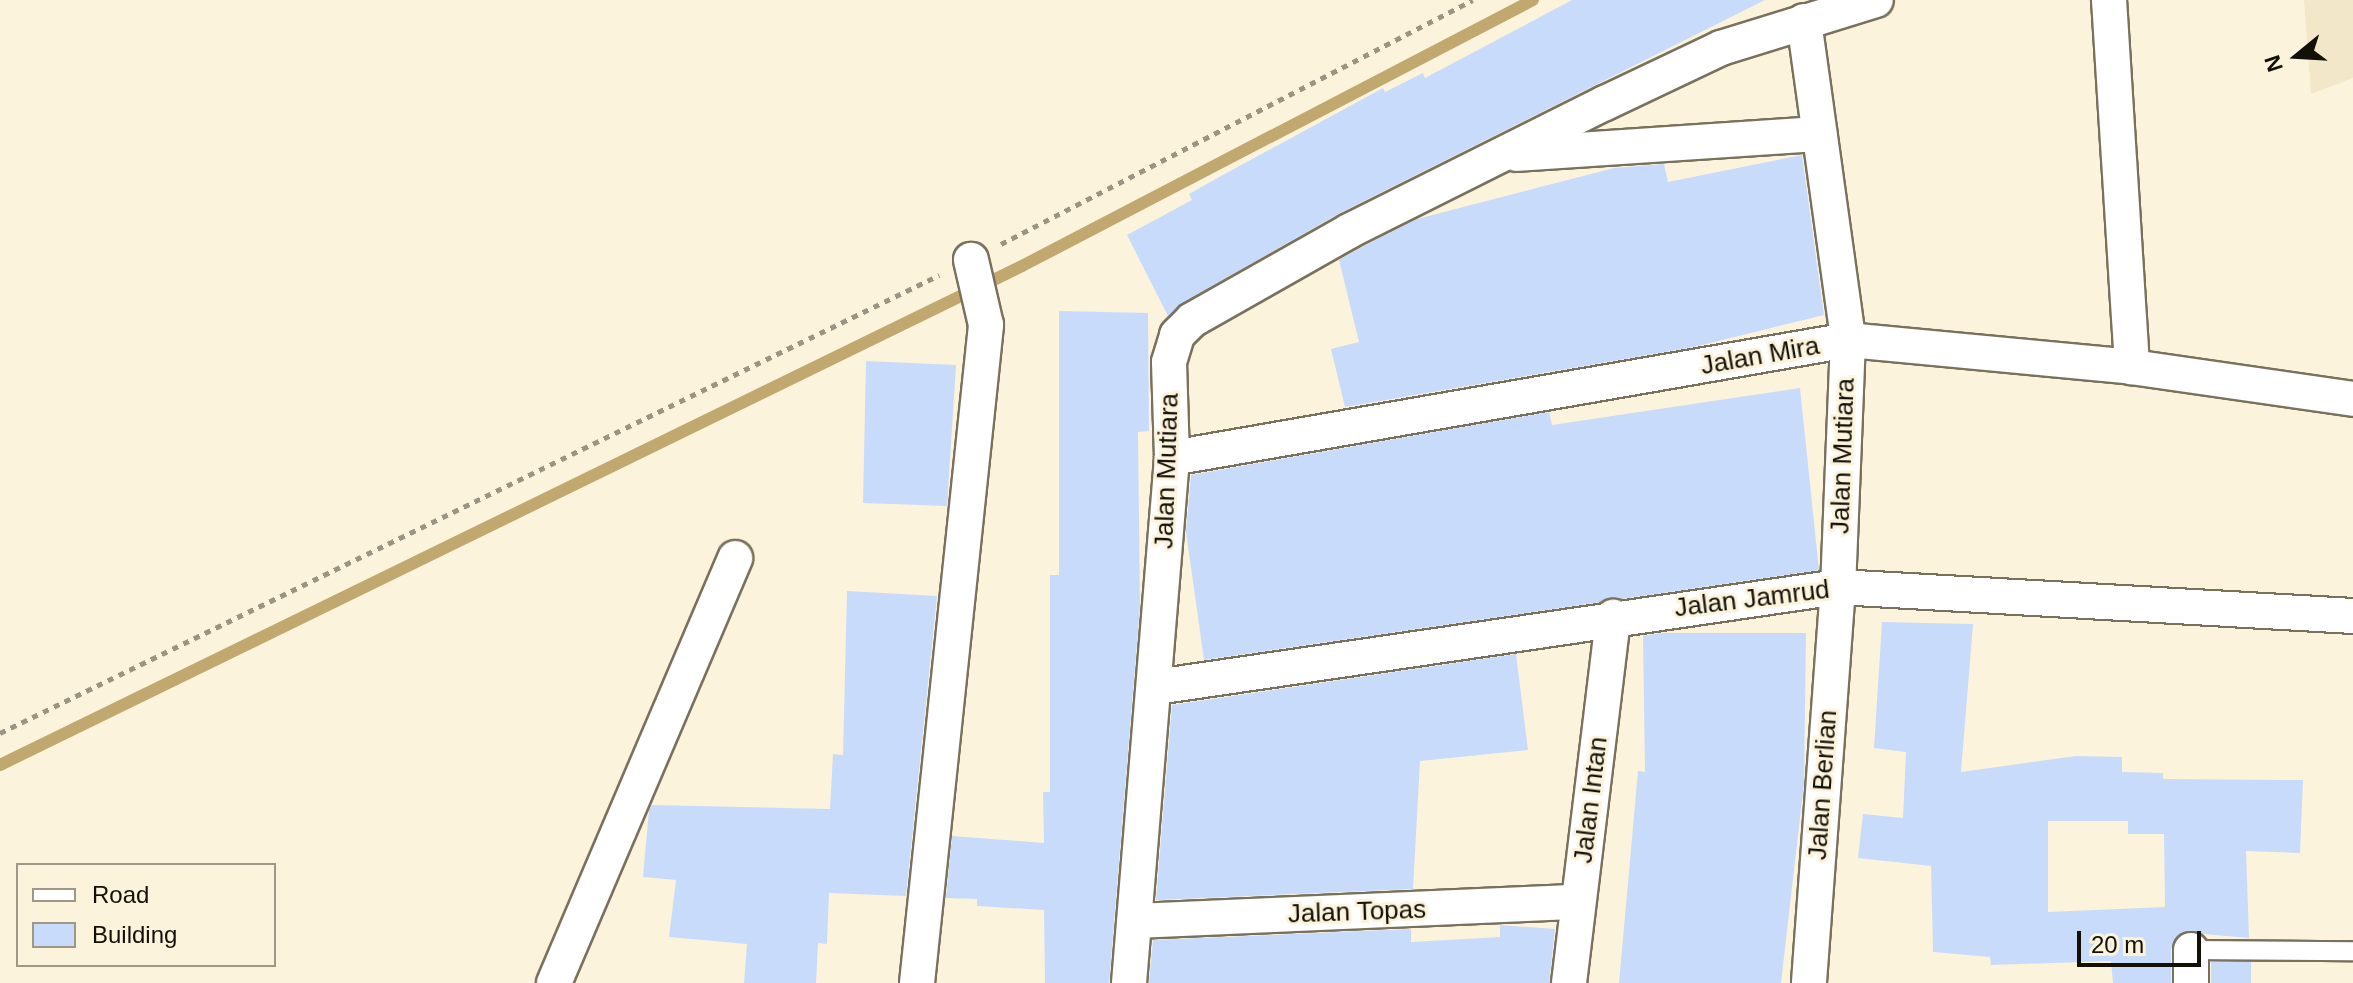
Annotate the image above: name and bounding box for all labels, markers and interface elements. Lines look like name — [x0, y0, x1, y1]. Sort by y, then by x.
north arrow — [2257, 16, 2337, 96]
text: N — [2259, 52, 2288, 75]
street label: Jalan Mira — [1698, 330, 1822, 382]
street label: Jalan Mutiara — [1825, 377, 1861, 535]
street label: Jalan Mutiara — [1149, 392, 1185, 550]
street label: Jalan Jamrud — [1673, 574, 1831, 624]
street label: Jalan Berlian — [1802, 709, 1844, 861]
street label: Jalan Intan — [1568, 735, 1614, 865]
legend — [16, 863, 276, 967]
text: Road — [92, 881, 149, 908]
street label: Jalan Topas — [1287, 894, 1427, 930]
scale bar — [2081, 915, 2205, 965]
text: Building — [92, 921, 177, 948]
text: 20 m — [2091, 931, 2144, 958]

